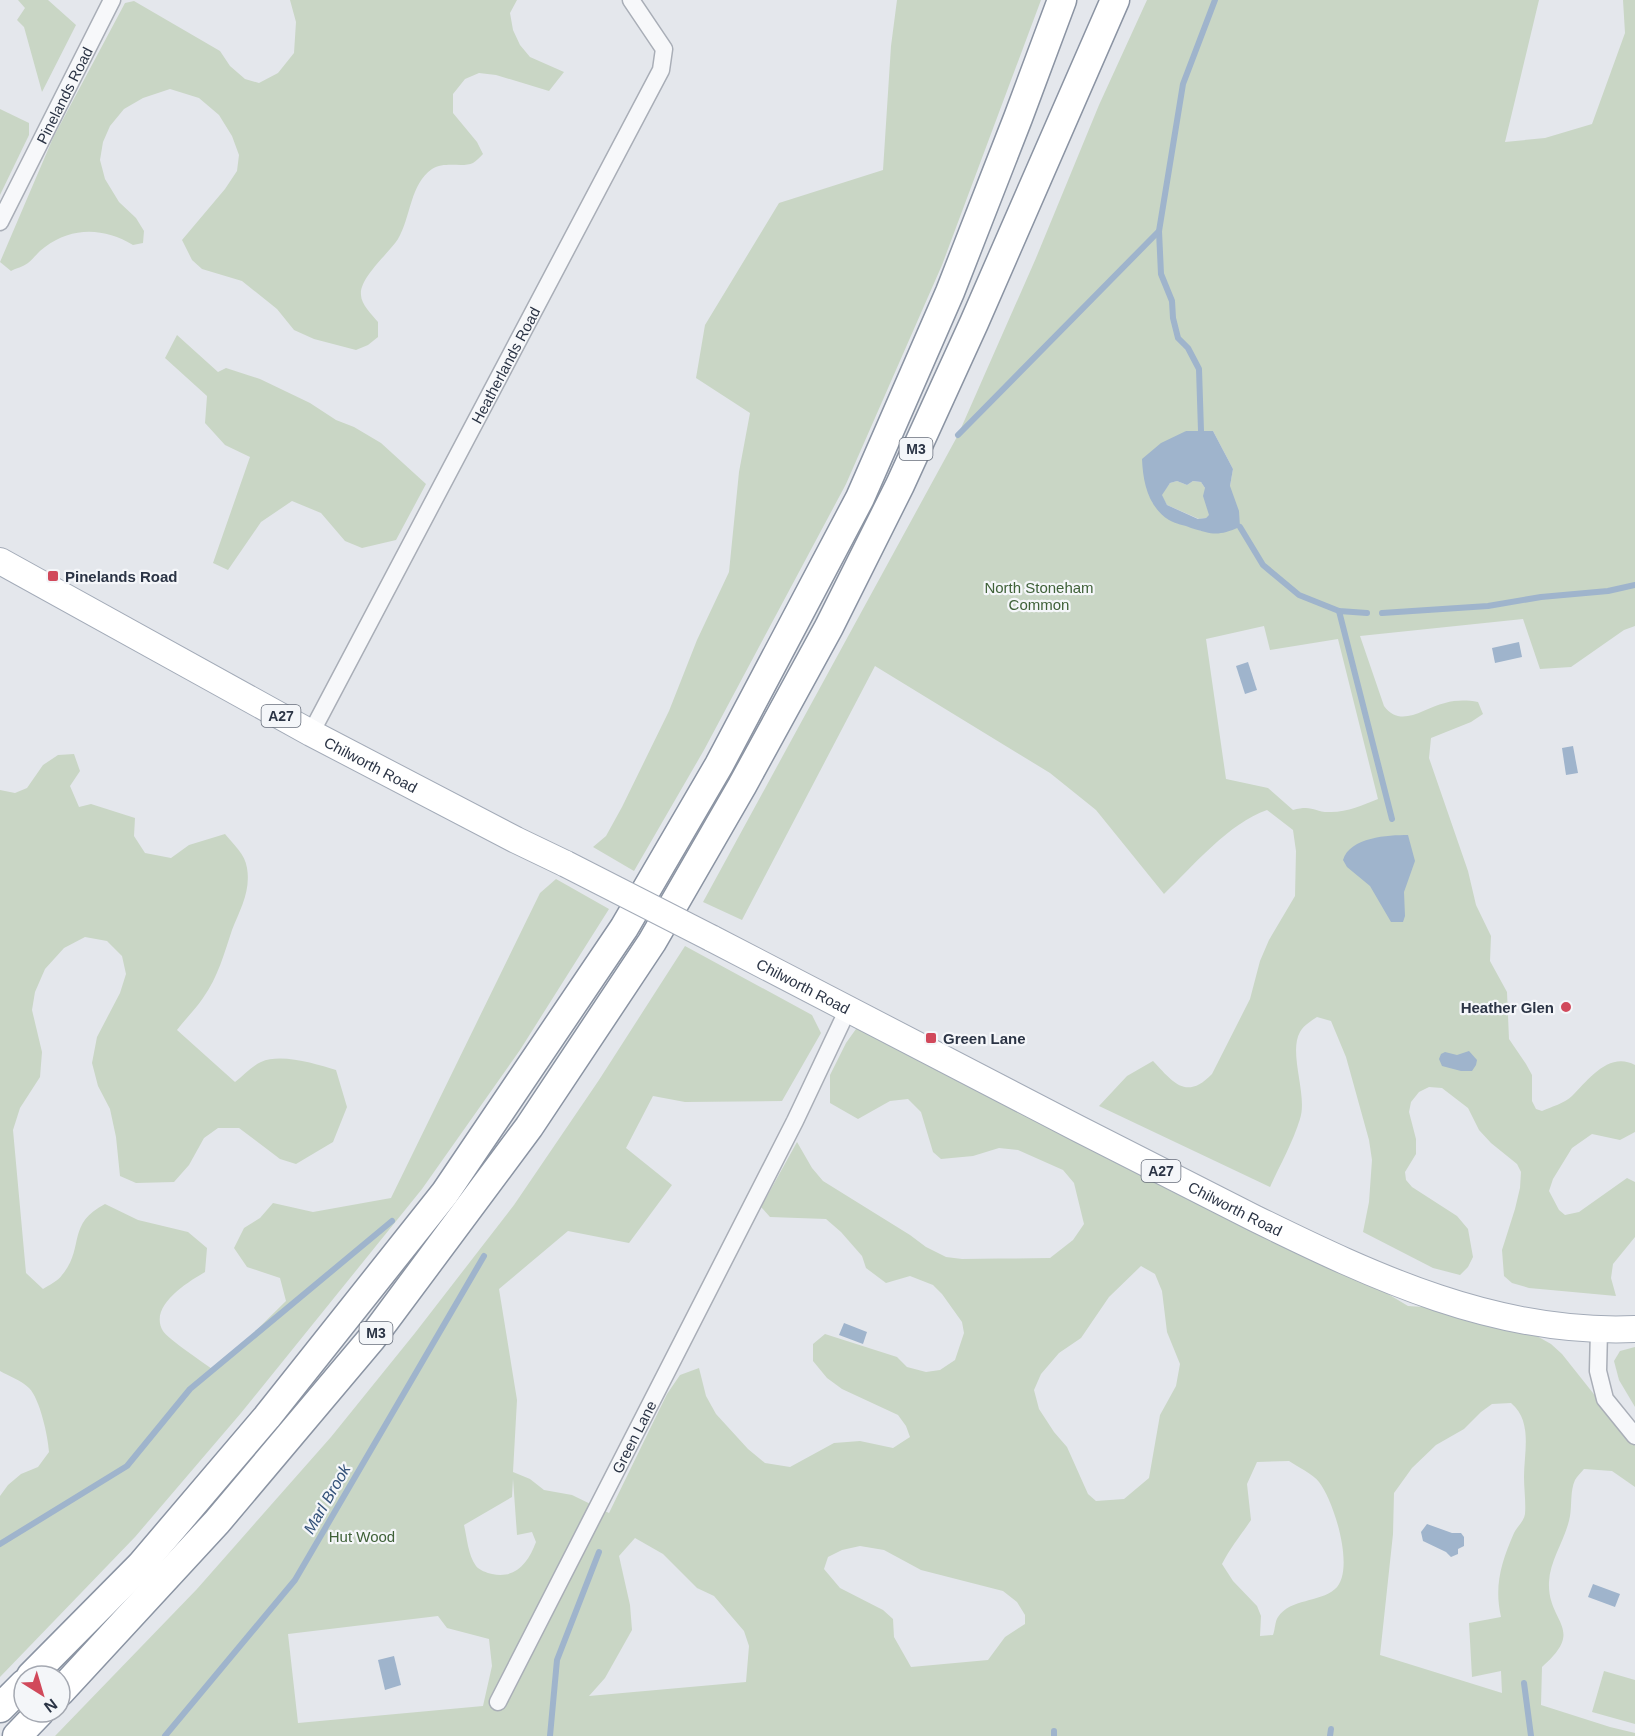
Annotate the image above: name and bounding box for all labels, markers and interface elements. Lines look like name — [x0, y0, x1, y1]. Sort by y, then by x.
street label: Pinelands Road — [33, 44, 95, 146]
street label: Heatherlands Road — [468, 304, 543, 426]
road number: M3 — [900, 438, 932, 460]
place label: Pinelands Road — [65, 568, 178, 585]
marker: Pinelands Road — [46, 569, 60, 583]
park label: North Stoneham Common — [984, 579, 1094, 613]
road number: A27 — [262, 705, 300, 727]
street label: Chilworth Road — [322, 733, 420, 796]
street label: Chilworth Road — [754, 955, 853, 1017]
place label: Heather Glen — [1461, 999, 1554, 1016]
marker: Heather Glen — [1559, 1000, 1573, 1014]
place label: Green Lane — [943, 1030, 1026, 1047]
marker: Green Lane — [924, 1031, 938, 1045]
road number: A27 — [1142, 1160, 1180, 1182]
street label: Chilworth Road — [1186, 1178, 1285, 1239]
road number: M3 — [360, 1322, 392, 1344]
street label: Green Lane — [608, 1398, 659, 1476]
water label: Marl Brook — [300, 1460, 354, 1537]
park label: Hut Wood — [329, 1528, 395, 1545]
north arrow — [12, 1664, 72, 1724]
text: N — [41, 1695, 60, 1716]

